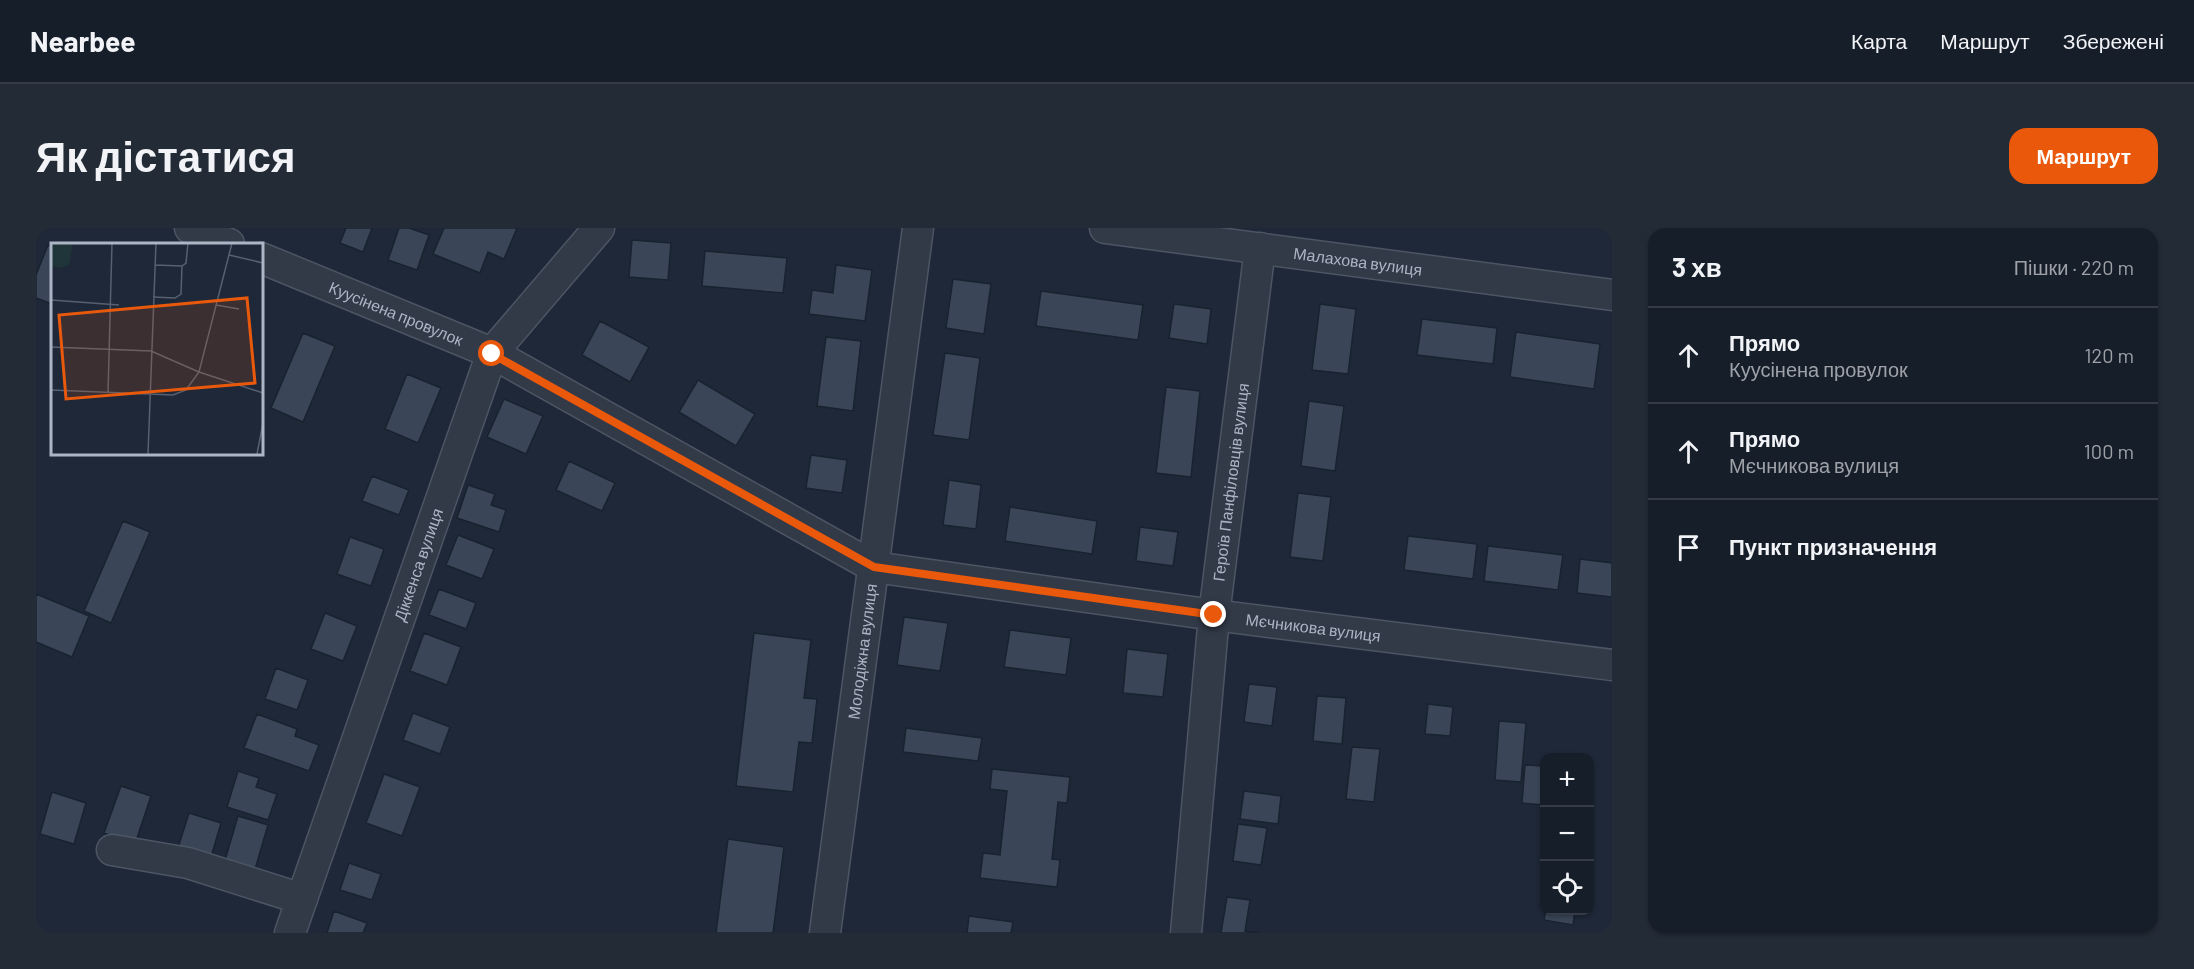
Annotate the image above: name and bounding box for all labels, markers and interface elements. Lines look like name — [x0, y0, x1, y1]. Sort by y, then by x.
text: Nearbee — [30, 24, 136, 58]
text: Карта — [1851, 28, 1907, 53]
text: Маршрут — [1940, 28, 2030, 53]
text: Збережені — [2063, 28, 2164, 53]
button: Маршрут — [2009, 128, 2158, 184]
text: Як дістатися — [36, 130, 295, 180]
inset map — [51, 243, 262, 454]
street label: Малахова вулиця — [1292, 243, 1423, 279]
text: 3 хв — [1672, 251, 1722, 282]
text: Пішки · 220 m — [2014, 255, 2134, 279]
street label: Куусінена провулок — [326, 277, 467, 349]
text: Прямо — [1729, 329, 1800, 355]
icon: ahead — [1672, 339, 1705, 372]
route start — [478, 340, 504, 366]
text: 120 m — [2084, 343, 2134, 367]
text: Куусінена провулок — [1729, 357, 1908, 381]
street label: Героїв Панфіловців вулиця — [1208, 382, 1252, 582]
text: Прямо — [1729, 425, 1800, 451]
icon: ahead — [1672, 435, 1705, 468]
text: 100 m — [2084, 439, 2134, 463]
text: Мєчникова вулиця — [1729, 453, 1899, 477]
street label: Діккенса вулиця — [389, 506, 446, 624]
icon: arrive — [1672, 531, 1705, 564]
text: Пункт призначення — [1729, 533, 1937, 559]
street label: Молодіжна вулиця — [843, 582, 880, 720]
route end — [1200, 601, 1226, 627]
street label: Мєчникова вулиця — [1245, 609, 1382, 645]
map controls — [1540, 753, 1594, 915]
button: + — [1540, 753, 1594, 807]
button: − — [1540, 807, 1594, 861]
button: locate — [1540, 861, 1594, 915]

